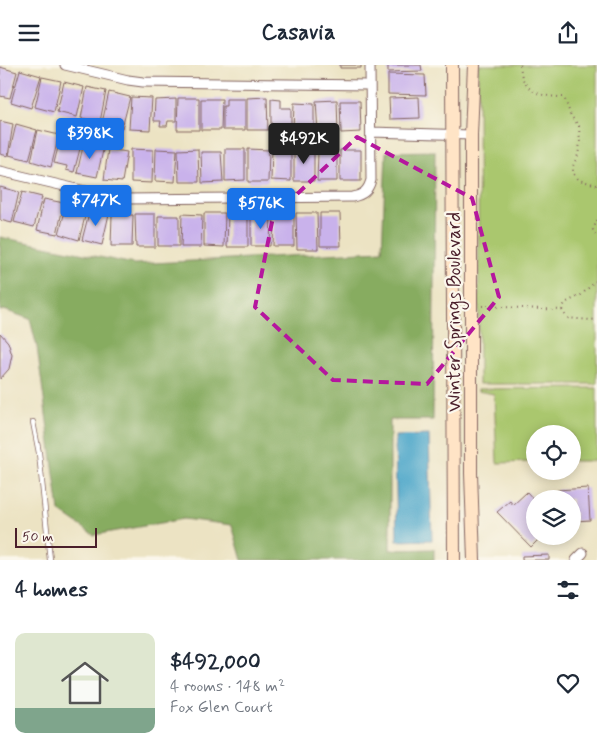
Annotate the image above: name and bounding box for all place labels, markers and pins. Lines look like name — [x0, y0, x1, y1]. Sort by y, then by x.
pin: $398K — [55, 117, 125, 160]
pin: $492K — [269, 123, 339, 165]
pin: $747K — [61, 185, 131, 227]
pin: $576K — [226, 187, 296, 230]

